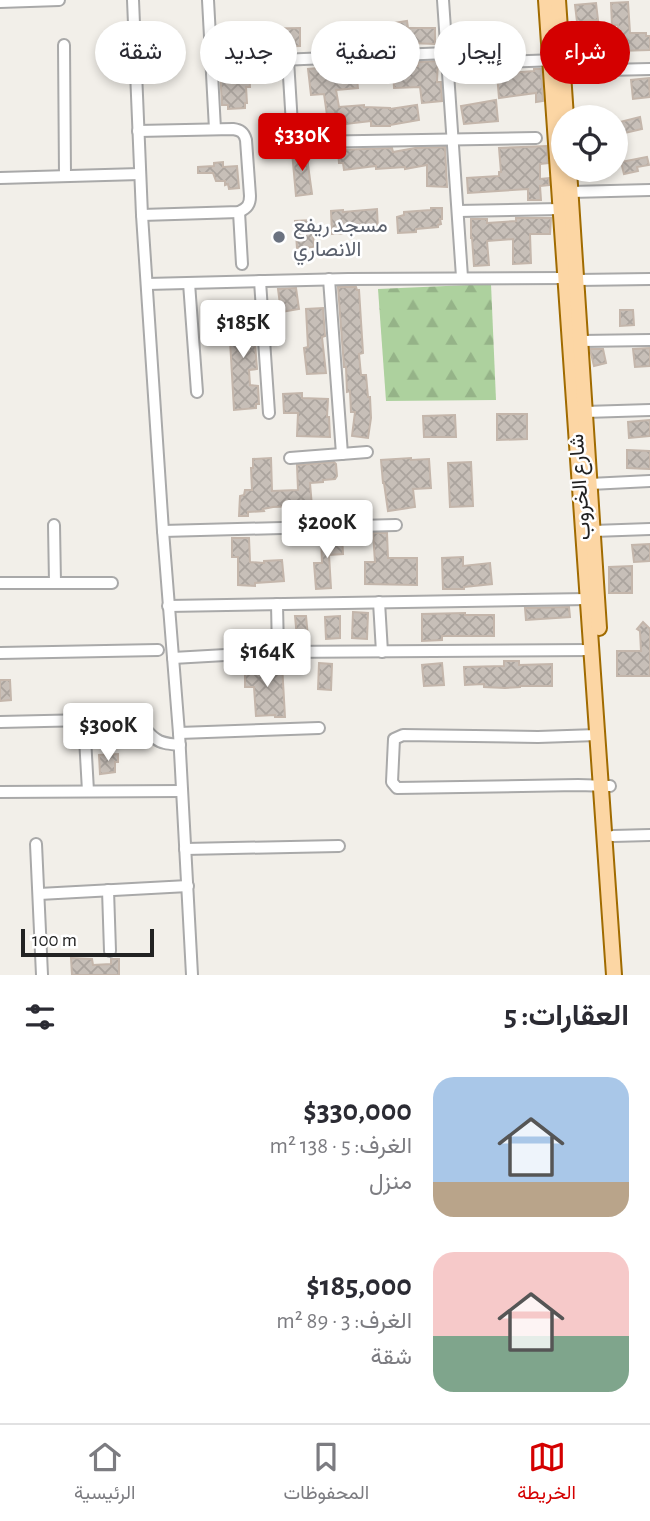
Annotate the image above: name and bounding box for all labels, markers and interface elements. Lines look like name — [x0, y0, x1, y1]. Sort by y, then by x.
chip: شقة — [95, 21, 186, 84]
chip: جديد — [200, 21, 297, 84]
chip: تصفية — [311, 21, 420, 84]
chip: إيجار — [434, 21, 526, 84]
chip: شراء — [540, 21, 630, 84]
map controls — [551, 105, 628, 182]
button: locate — [551, 105, 628, 182]
pin: $330K — [253, 114, 351, 173]
text: $330K — [274, 124, 330, 147]
place label: مسجد ريفع الانصاري — [293, 215, 388, 266]
marker: مسجد ريفع الانصاري — [271, 229, 287, 245]
pin: $185K — [194, 300, 292, 360]
text: $185K — [216, 311, 270, 334]
street label: شارع الخروب — [566, 433, 597, 541]
pin: $200K — [278, 500, 376, 560]
text: $200K — [298, 511, 356, 534]
pin: $164K — [218, 630, 316, 689]
text: $164K — [240, 640, 294, 663]
pin: $300K — [59, 704, 157, 763]
text: $300K — [79, 714, 137, 737]
scale bar — [21, 926, 154, 958]
text: 100 m — [32, 931, 77, 950]
icon: filters — [21, 998, 59, 1036]
text: العقارات: 5 — [504, 1001, 629, 1031]
text: $330,000 — [303, 1096, 412, 1126]
icon: home — [489, 1105, 573, 1189]
text: الغرف: 5 · 138 m² — [270, 1135, 412, 1158]
text: منزل — [369, 1171, 412, 1194]
text: $185,000 — [306, 1271, 412, 1301]
icon: home — [489, 1280, 573, 1364]
text: الغرف: 3 · 89 m² — [276, 1310, 412, 1333]
text: شقة — [370, 1346, 412, 1369]
tab: الرئيسية — [74, 1438, 135, 1509]
tab: المحفوظات — [284, 1438, 369, 1509]
tab: الخريطة — [517, 1438, 576, 1509]

